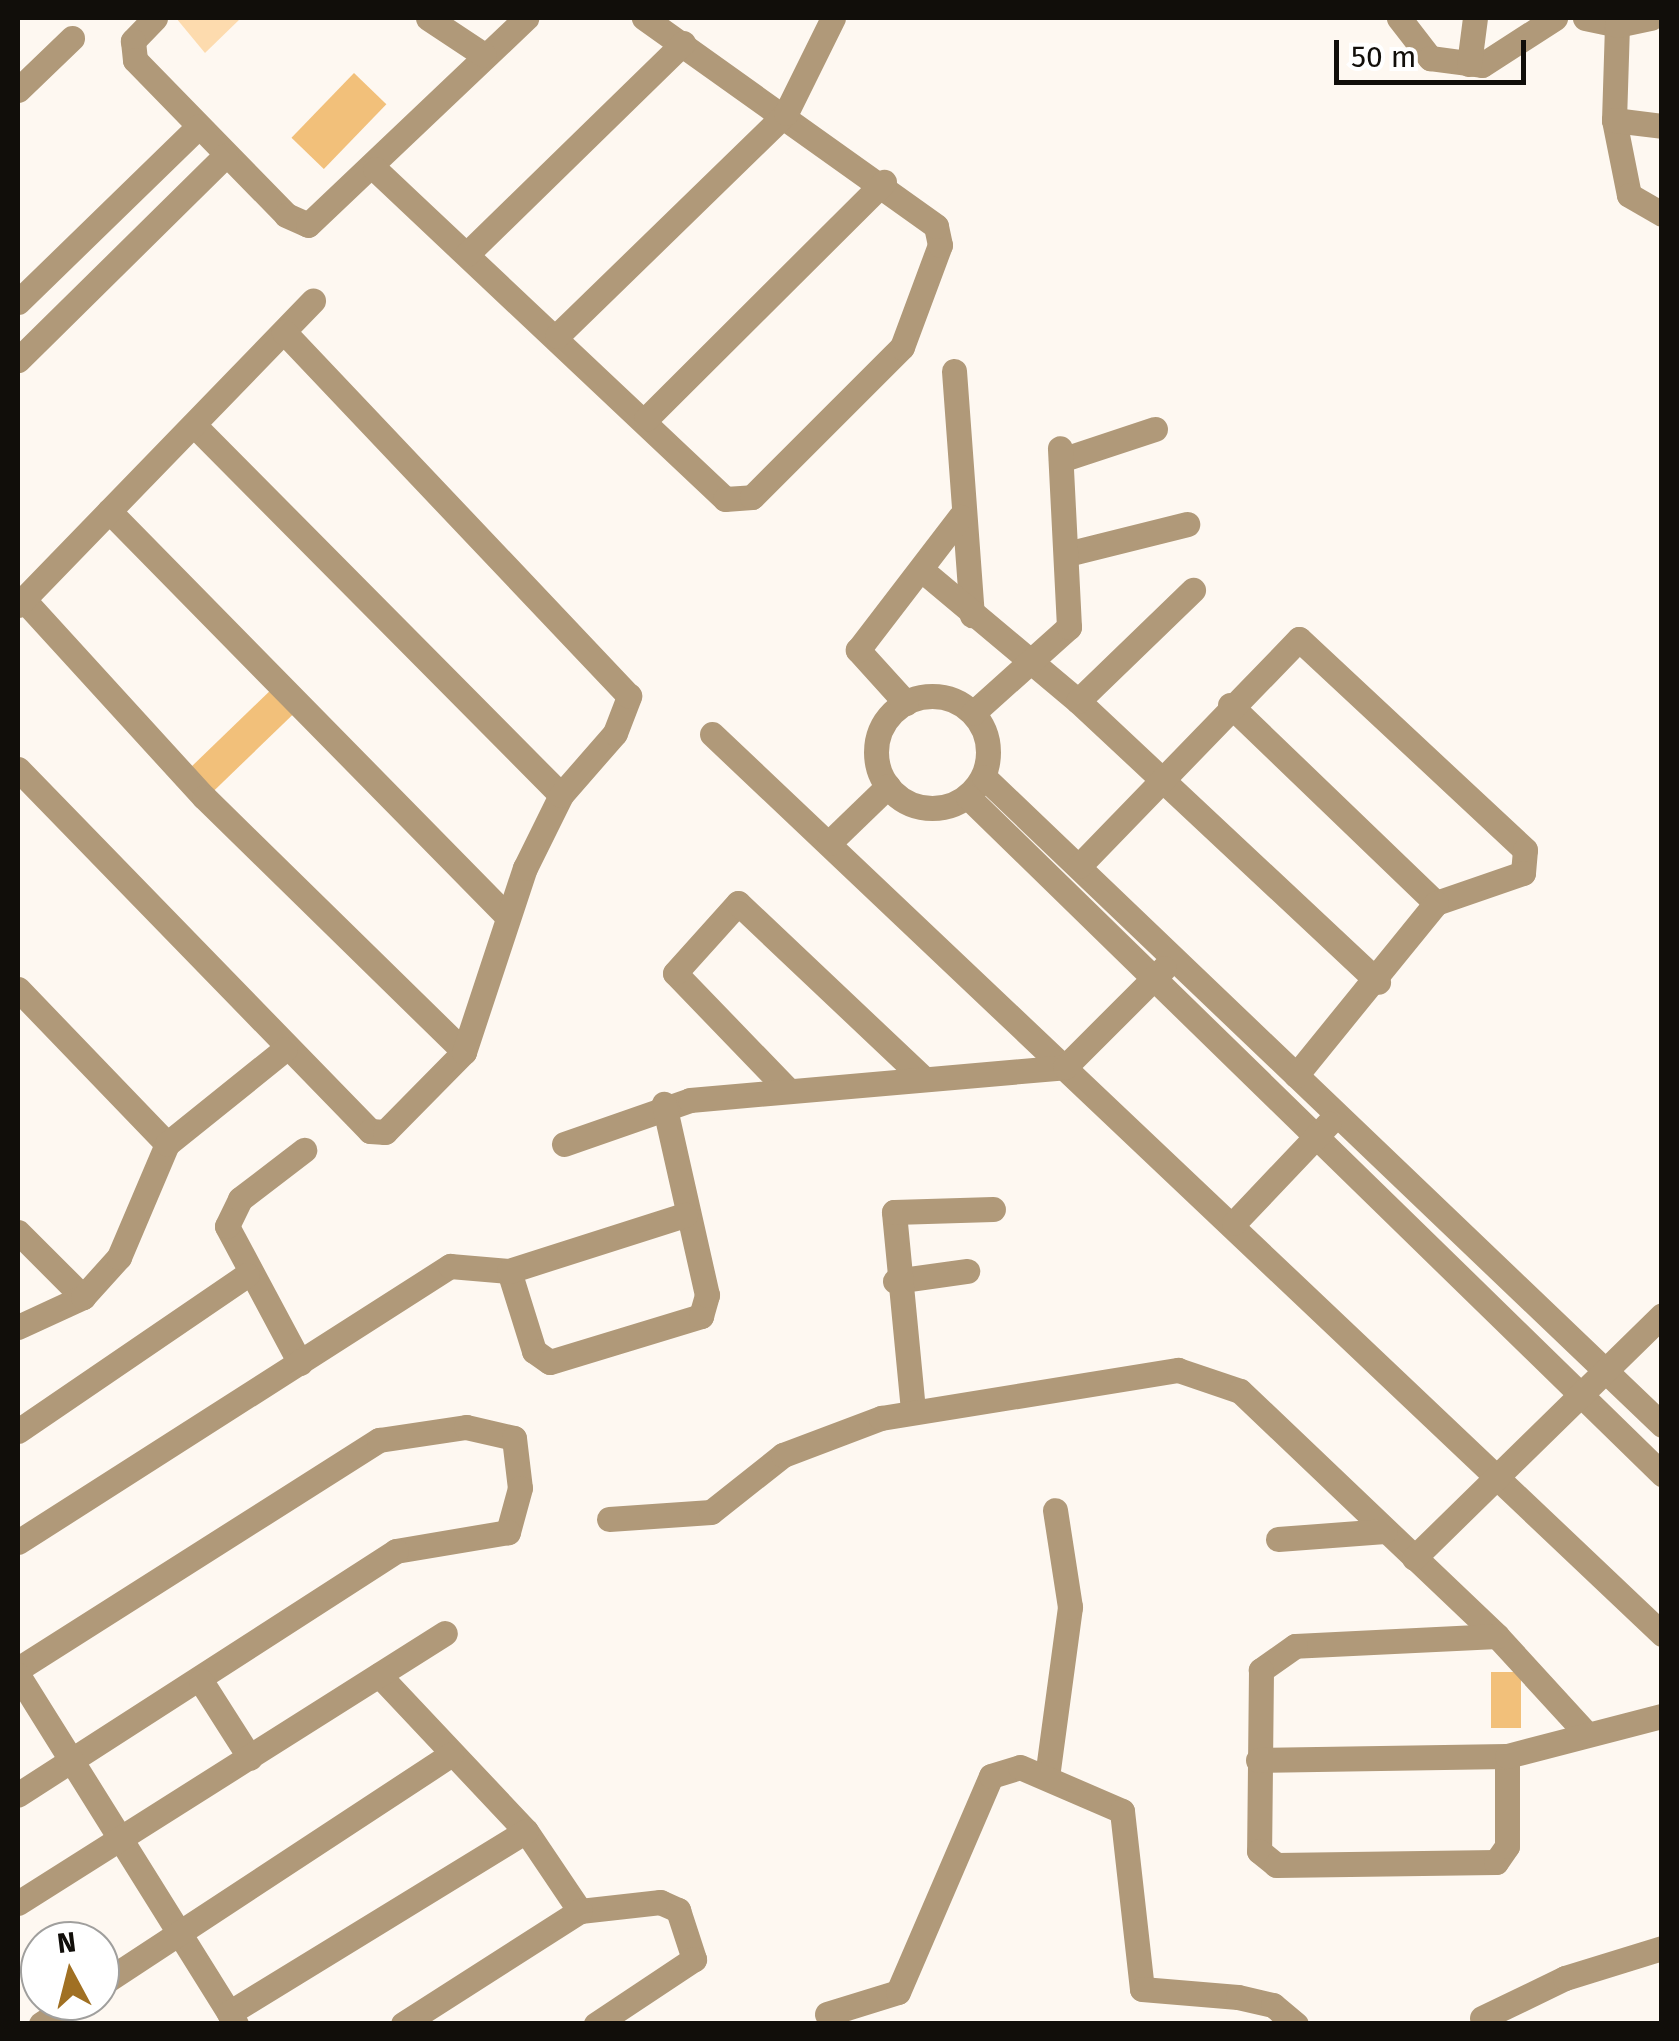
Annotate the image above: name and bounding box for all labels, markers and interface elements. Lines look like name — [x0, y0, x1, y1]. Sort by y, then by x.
scale bar — [1339, 20, 1532, 82]
text: 50 m — [1351, 39, 1416, 75]
north arrow — [20, 1921, 120, 2021]
text: N — [55, 1925, 78, 1960]

